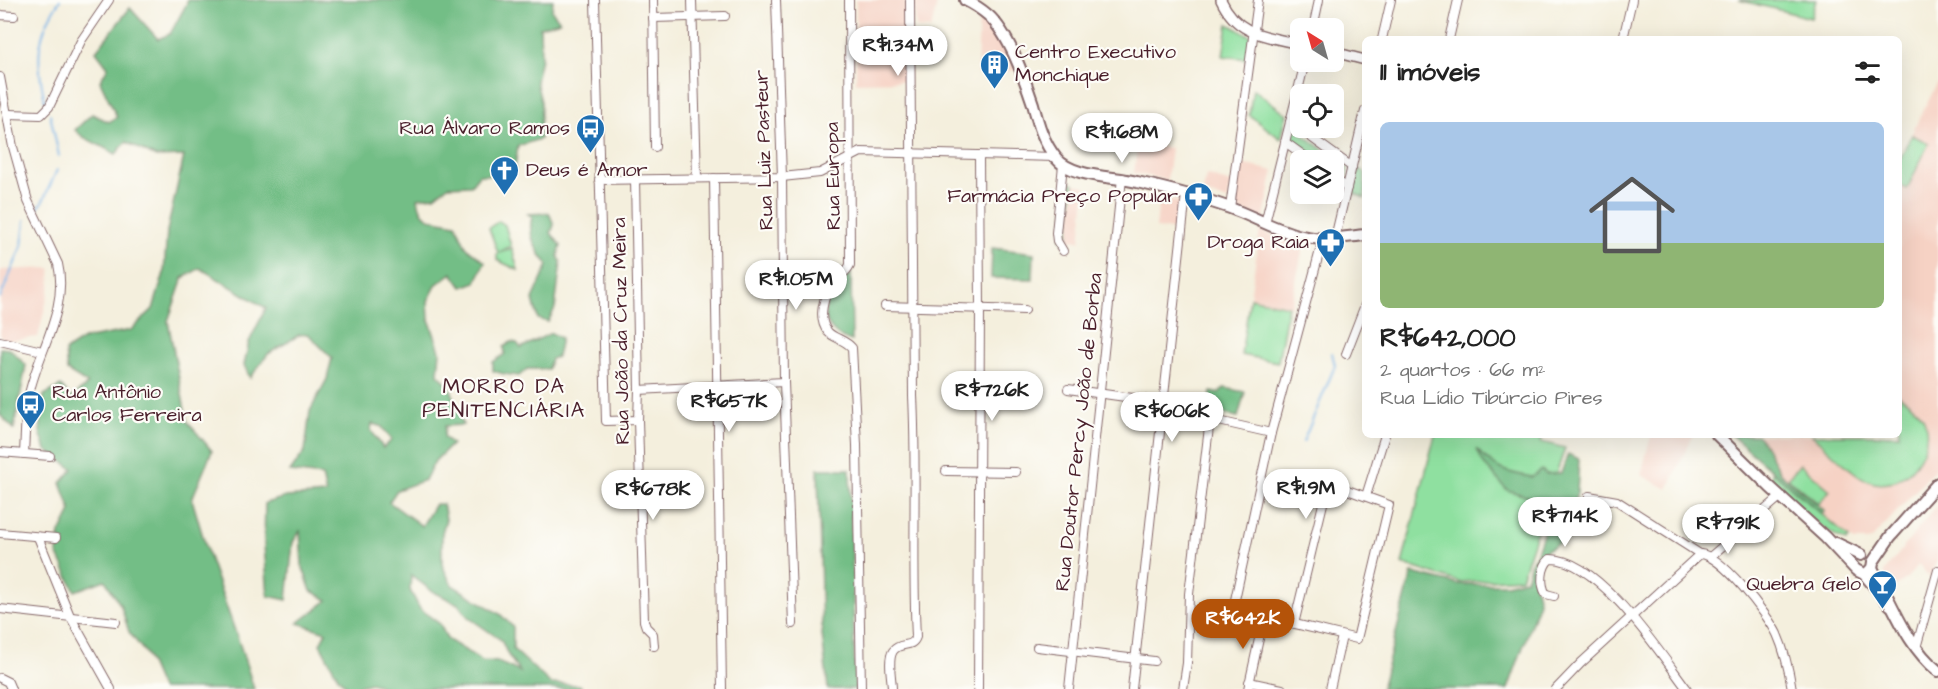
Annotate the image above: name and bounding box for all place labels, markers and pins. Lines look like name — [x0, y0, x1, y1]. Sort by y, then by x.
pin: R$1.34M — [843, 26, 953, 77]
place label: Centro Executivo Monchique — [1015, 38, 1176, 89]
building icon: Centro Executivo Monchique — [978, 48, 1010, 90]
bus stop icon: Rua Álvaro Ramos — [575, 112, 607, 154]
pin: R$1.68M — [1067, 113, 1177, 164]
place label: Rua Álvaro Ramos — [399, 114, 570, 142]
church icon: Deus é Amor — [489, 154, 521, 196]
place label: Deus é Amor — [526, 156, 647, 184]
pharmacy icon: Farmácia Preço Popular — [1183, 180, 1215, 222]
place label: Farmácia Preço Popular — [947, 182, 1178, 210]
pharmacy icon: Droga Raia — [1314, 226, 1346, 268]
place label: Droga Raia — [1208, 228, 1309, 257]
pin: R$1.05M — [741, 260, 851, 311]
pin: R$726K — [943, 371, 1041, 422]
place label: Rua Antônio Carlos Ferreira — [52, 378, 202, 429]
pin: R$657K — [680, 382, 778, 433]
bus stop icon: Rua Antônio Carlos Ferreira — [15, 388, 47, 430]
pin: R$606K — [1123, 392, 1221, 443]
pin: R$1.9M — [1257, 469, 1355, 520]
pin: R$678K — [604, 470, 702, 521]
pin: R$714K — [1516, 497, 1614, 548]
pin: R$791K — [1679, 504, 1777, 555]
bar icon: Quebra Gelo — [1866, 568, 1898, 610]
place label: Quebra Gelo — [1746, 570, 1861, 598]
pin: R$642K — [1194, 599, 1292, 650]

